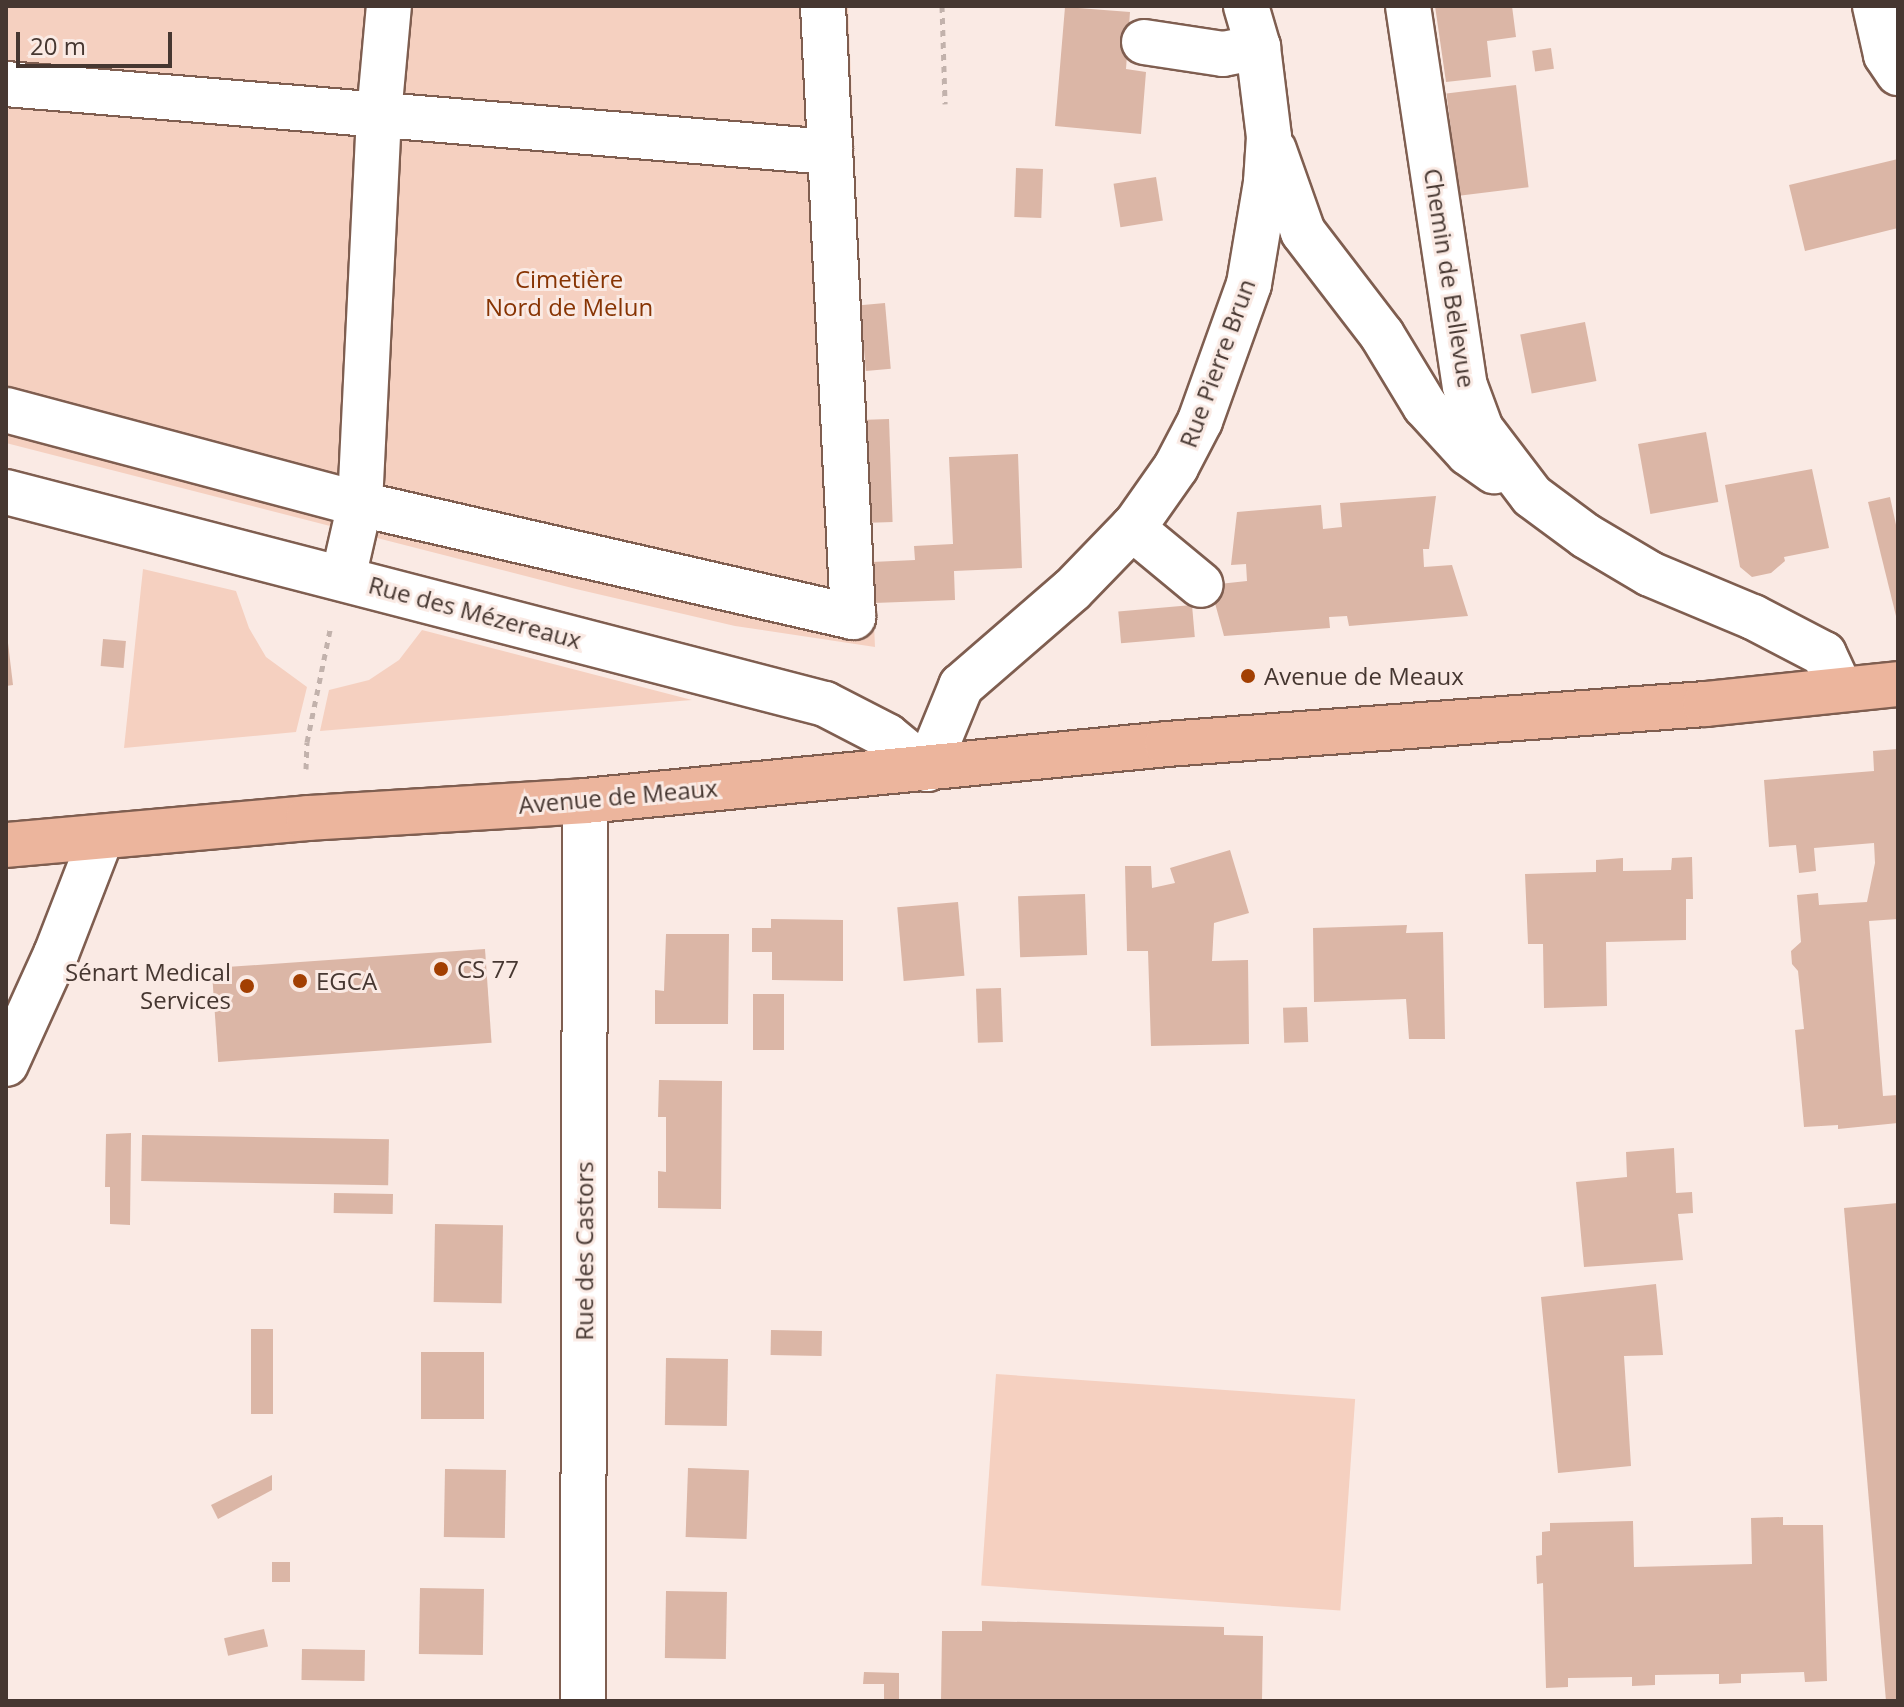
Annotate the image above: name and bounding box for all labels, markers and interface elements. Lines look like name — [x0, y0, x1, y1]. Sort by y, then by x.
scale bar — [20, 16, 176, 66]
text: 20 m — [30, 29, 86, 62]
street label: Chemin de Bellevue — [1418, 166, 1482, 390]
park label: Cimetière Nord de Melun — [485, 265, 653, 321]
street label: Rue Pierre Brun — [1173, 275, 1261, 451]
street label: Rue des Mézereaux — [366, 570, 584, 654]
place label: Avenue de Meaux — [1264, 662, 1464, 690]
marker: Avenue de Meaux — [1239, 667, 1257, 685]
street label: Avenue de Meaux — [517, 773, 719, 819]
place label: CS 77 — [457, 955, 519, 983]
place label: Sénart Medical Services — [65, 958, 231, 1014]
marker: CS 77 — [432, 960, 450, 978]
place label: EGCA — [316, 967, 377, 995]
marker: EGCA — [291, 972, 309, 990]
marker: Sénart Medical Services — [238, 977, 256, 995]
street label: Rue des Castors — [570, 1161, 598, 1341]

